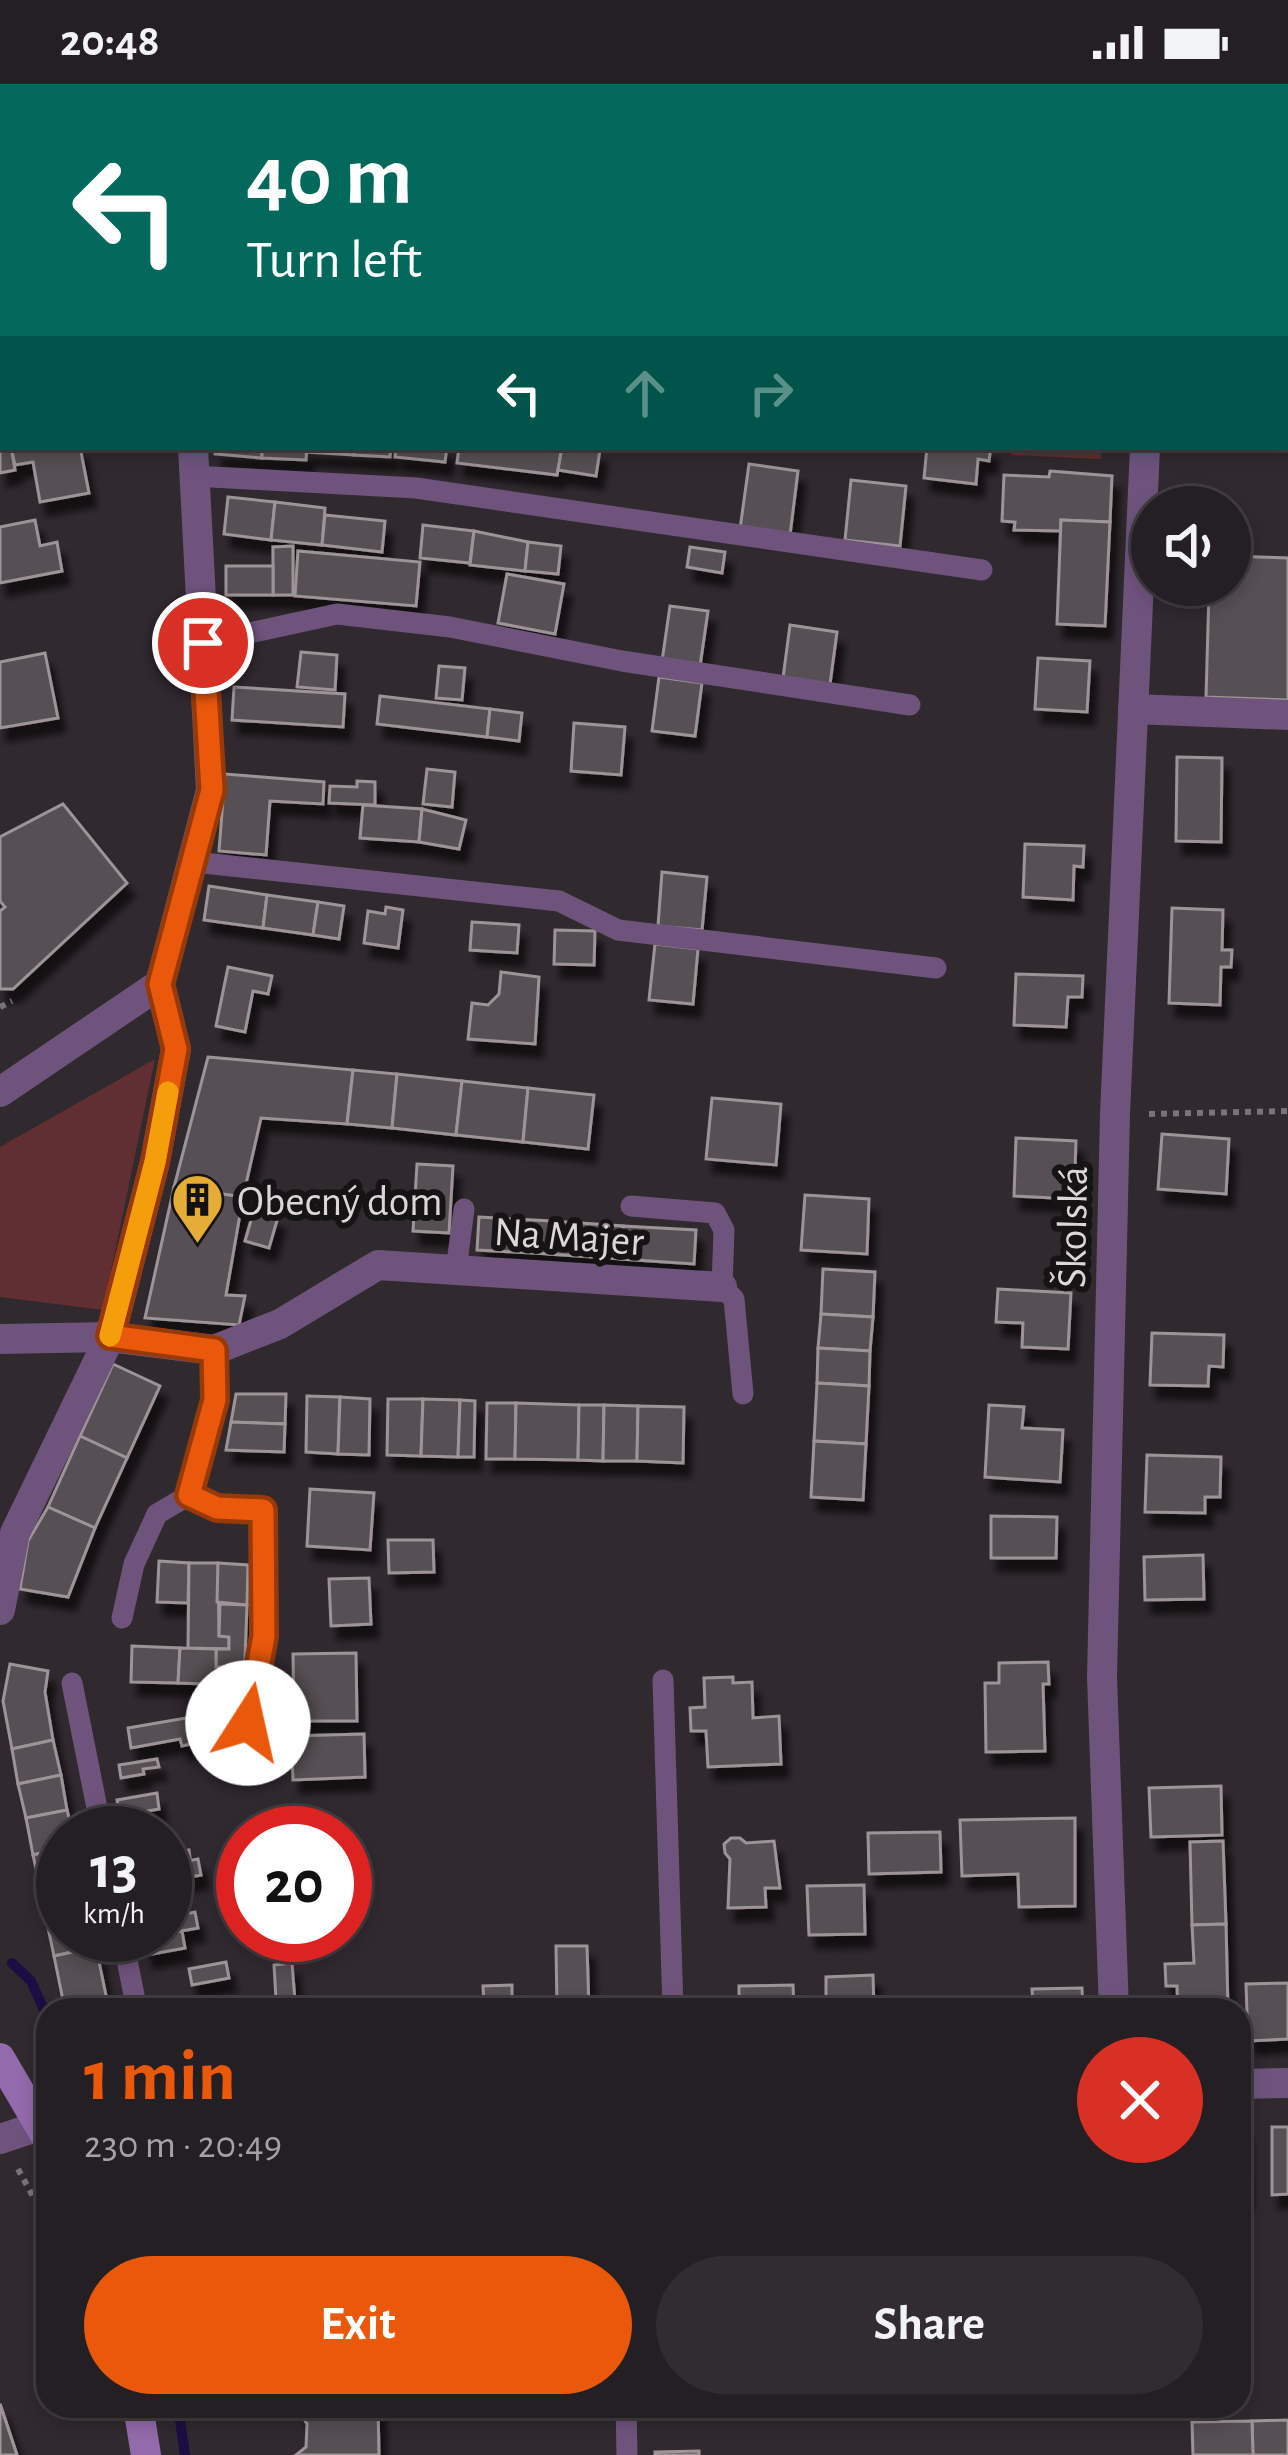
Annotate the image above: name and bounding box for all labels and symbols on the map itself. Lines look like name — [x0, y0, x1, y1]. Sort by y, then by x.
pin — [152, 592, 254, 694]
street label: Školská — [1048, 1166, 1095, 1288]
building icon: Obecný dom — [170, 1172, 226, 1246]
place label: Obecný dom — [237, 1181, 443, 1223]
street label: Na Majer — [492, 1211, 646, 1263]
position arrow — [185, 1660, 311, 1786]
speed limit sign: 20 — [216, 1806, 372, 1962]

